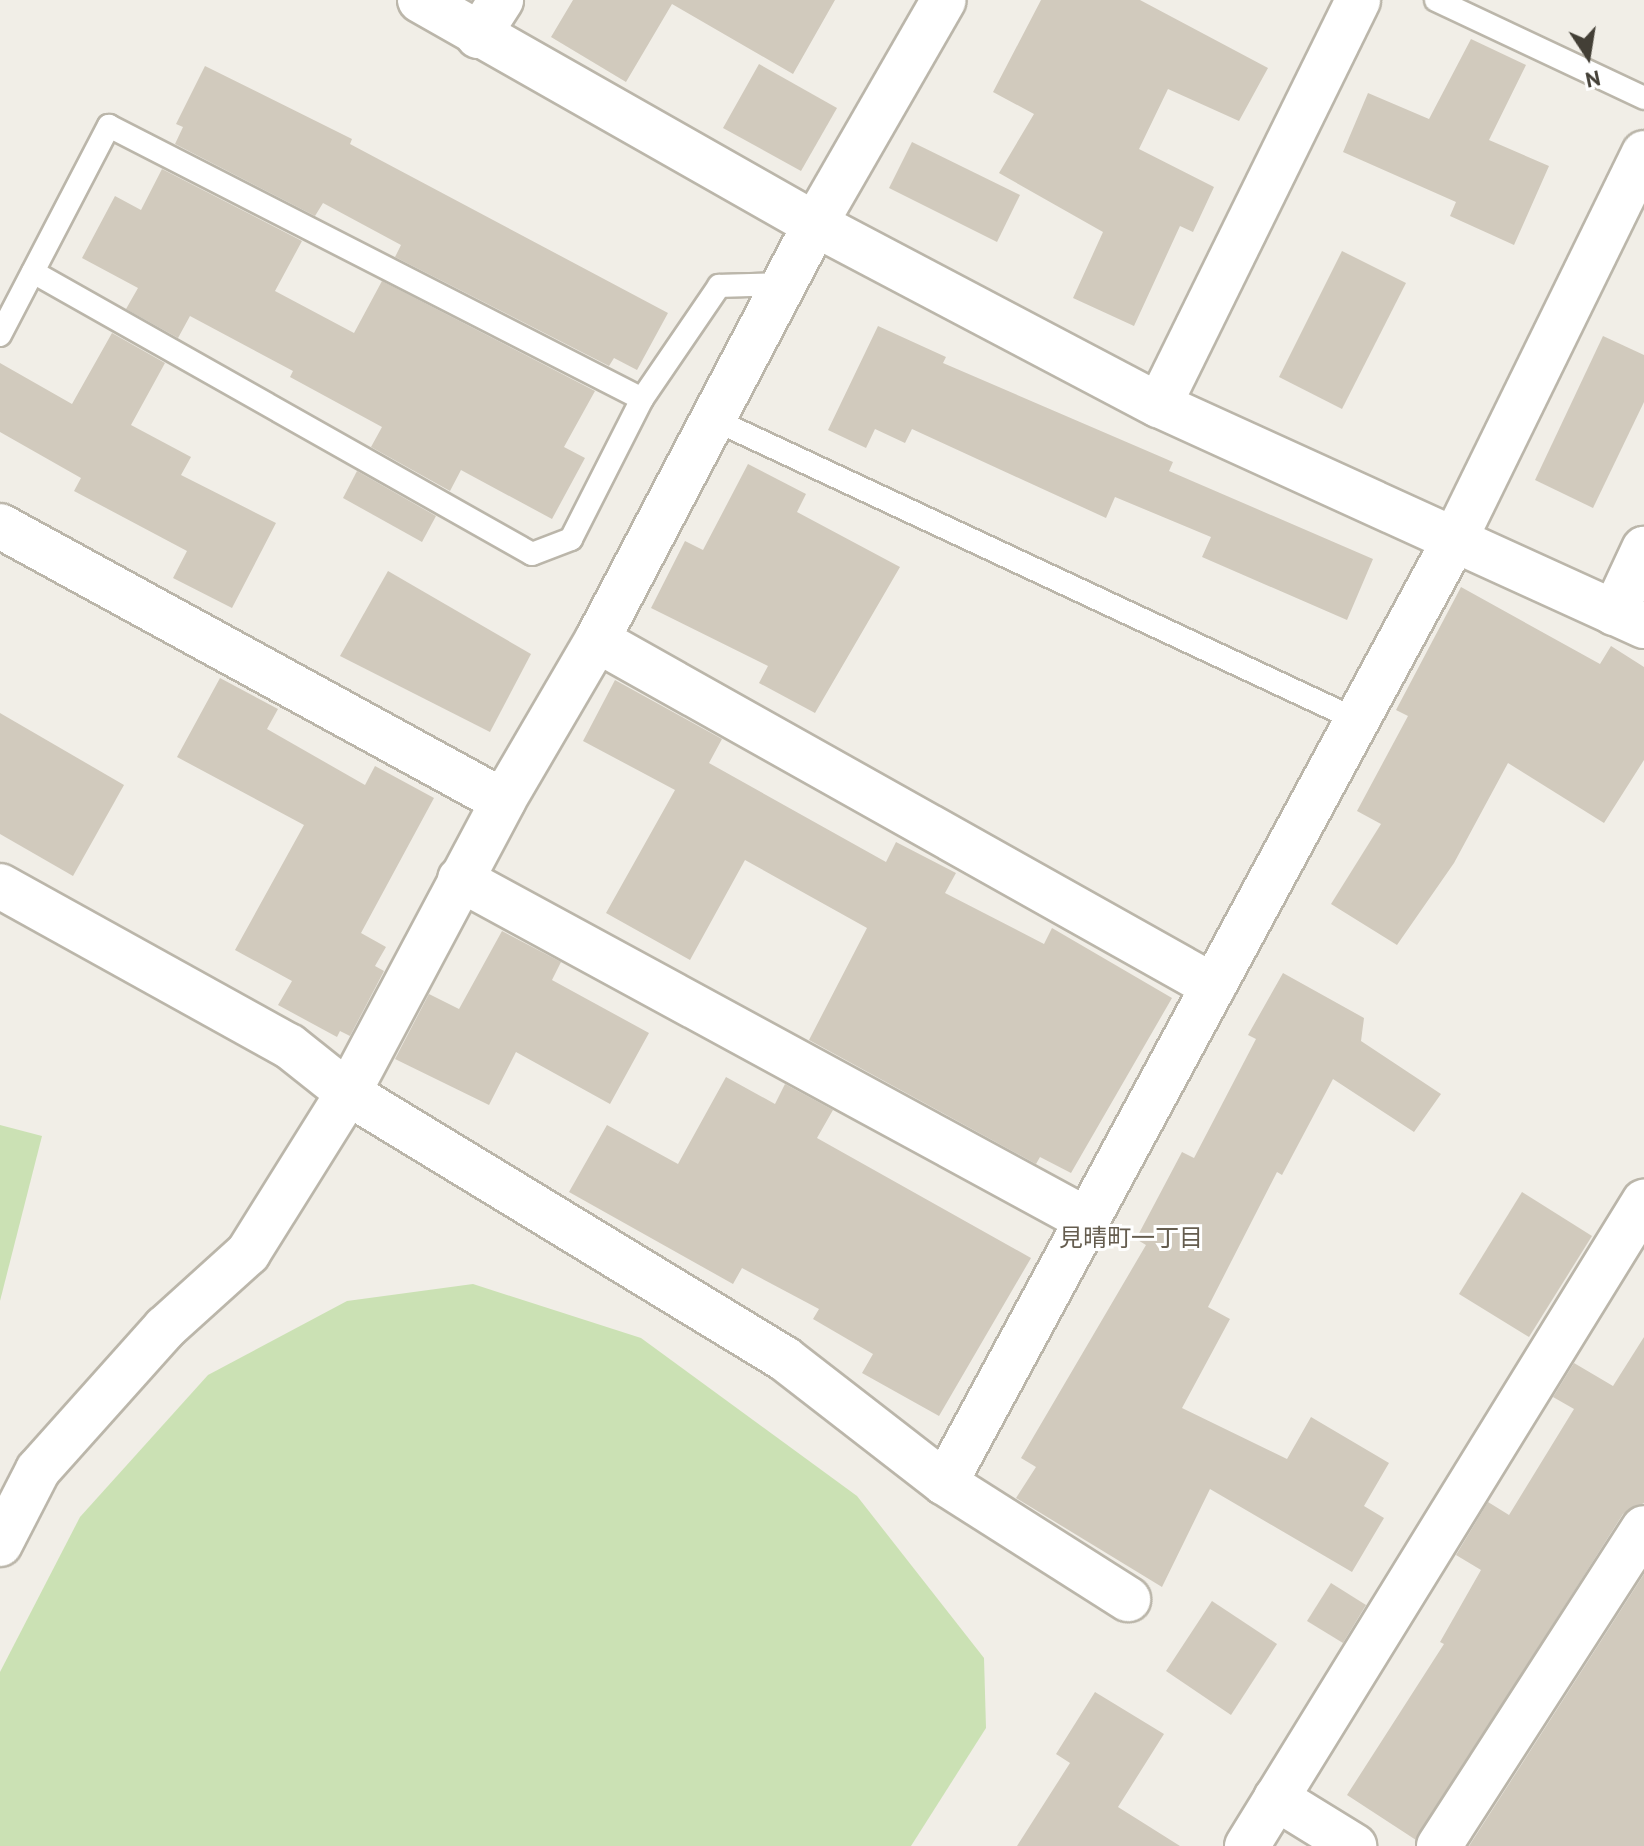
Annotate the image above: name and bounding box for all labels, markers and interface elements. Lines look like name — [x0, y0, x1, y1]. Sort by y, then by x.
north arrow — [1548, 16, 1628, 96]
text: N — [1583, 64, 1603, 95]
district label: 見晴町一丁目 — [1059, 1224, 1203, 1252]

